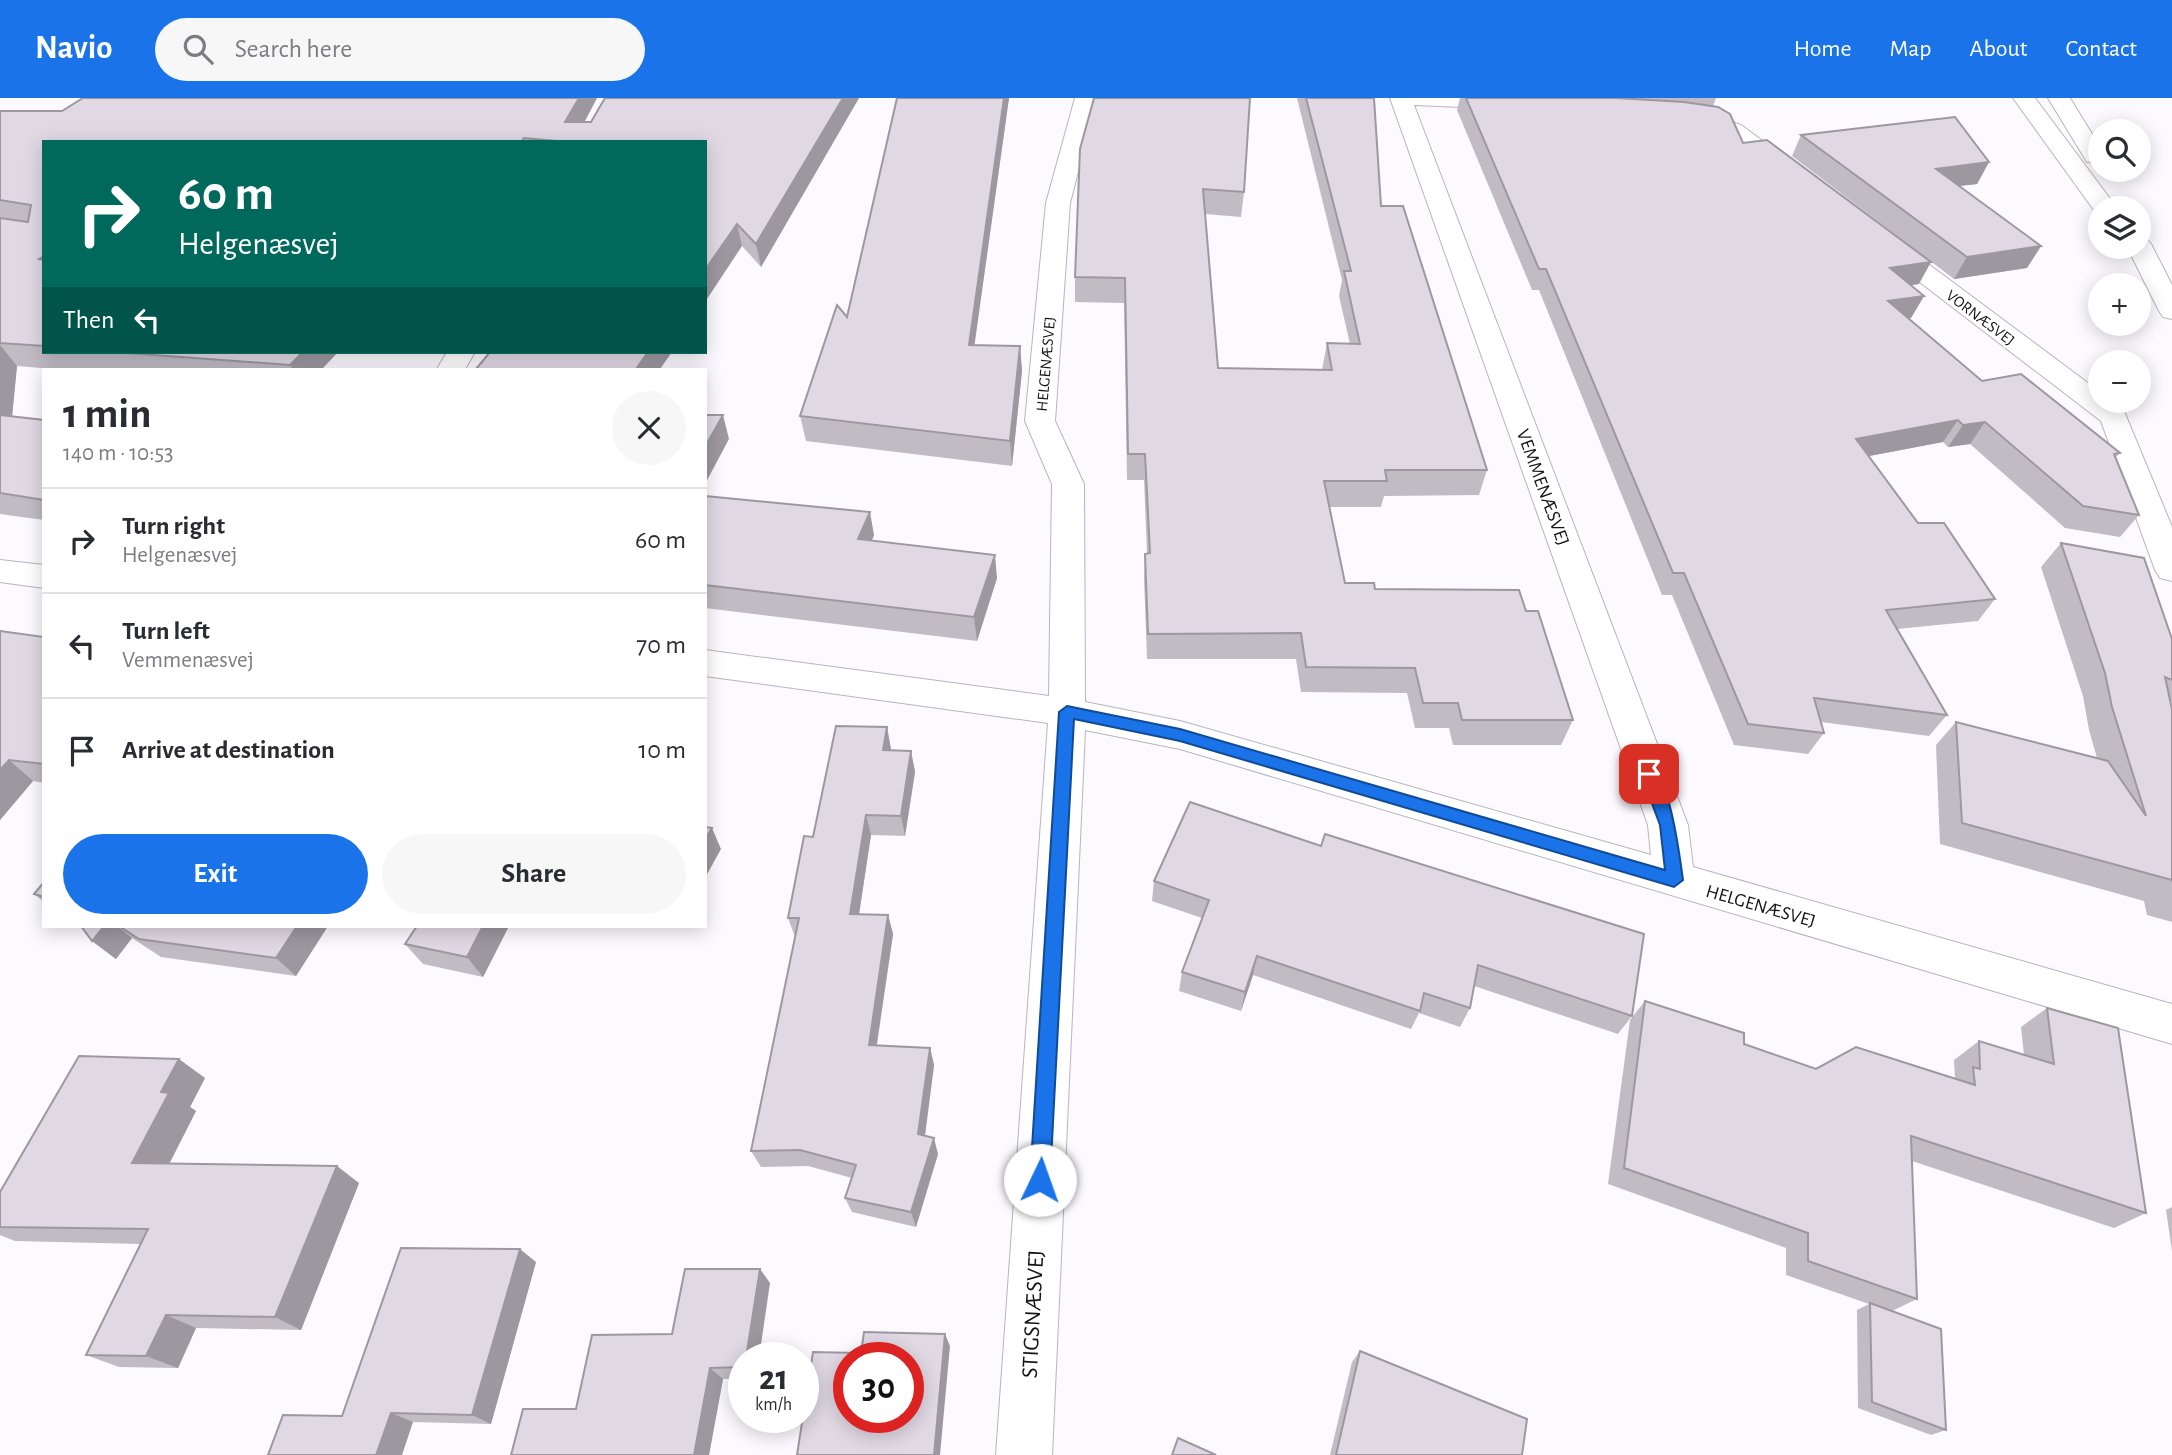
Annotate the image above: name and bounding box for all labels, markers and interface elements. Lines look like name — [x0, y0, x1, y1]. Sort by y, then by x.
search box — [155, 18, 645, 81]
icon: search — [179, 30, 217, 68]
text: Navio — [35, 32, 113, 65]
text: Search here — [235, 36, 352, 62]
text: Home — [1794, 37, 1852, 61]
text: Map — [1890, 37, 1932, 61]
text: About — [1970, 37, 2027, 61]
text: Contact — [2065, 37, 2137, 61]
map controls — [2088, 119, 2151, 413]
button: search — [2088, 119, 2151, 182]
icon: right — [63, 168, 154, 259]
text: 60 m — [178, 170, 274, 219]
button: layers — [2088, 196, 2151, 259]
text: Helgenæsvej — [178, 228, 339, 260]
button: + — [2088, 273, 2151, 336]
street label: VORNÆSVEJ — [1943, 287, 2018, 349]
icon: left — [128, 301, 166, 339]
text: Then — [63, 307, 114, 333]
street label: HELGENÆSVEJ — [1034, 316, 1058, 412]
button: − — [2088, 350, 2151, 413]
button: close — [612, 391, 686, 465]
text: 1 min — [63, 393, 152, 435]
street label: VEMMENÆSVEJ — [1513, 427, 1572, 548]
text: 140 m · 10:53 — [63, 442, 174, 465]
text: Turn right — [122, 513, 225, 539]
icon: right — [63, 522, 101, 560]
text: 60 m — [635, 527, 686, 553]
text: Helgenæsvej — [122, 544, 237, 567]
text: Turn left — [122, 618, 210, 644]
icon: left — [63, 627, 101, 665]
text: 70 m — [636, 632, 686, 658]
text: Vemmenæsvej — [122, 649, 254, 672]
icon: arrive — [63, 732, 101, 770]
text: Arrive at destination — [122, 737, 335, 763]
text: 10 m — [638, 737, 686, 763]
pin — [1619, 744, 1679, 804]
icon: arrive — [1630, 755, 1668, 793]
button: Exit — [63, 834, 368, 914]
button: Share — [382, 834, 686, 914]
street label: HELGENÆSVEJ — [1704, 882, 1818, 931]
position arrow — [1003, 1143, 1077, 1217]
street label: STIGSNÆSVEJ — [1019, 1249, 1048, 1379]
speed limit sign: 30 — [833, 1342, 924, 1433]
text: 21 — [759, 1361, 788, 1396]
text: km/h — [755, 1396, 792, 1414]

